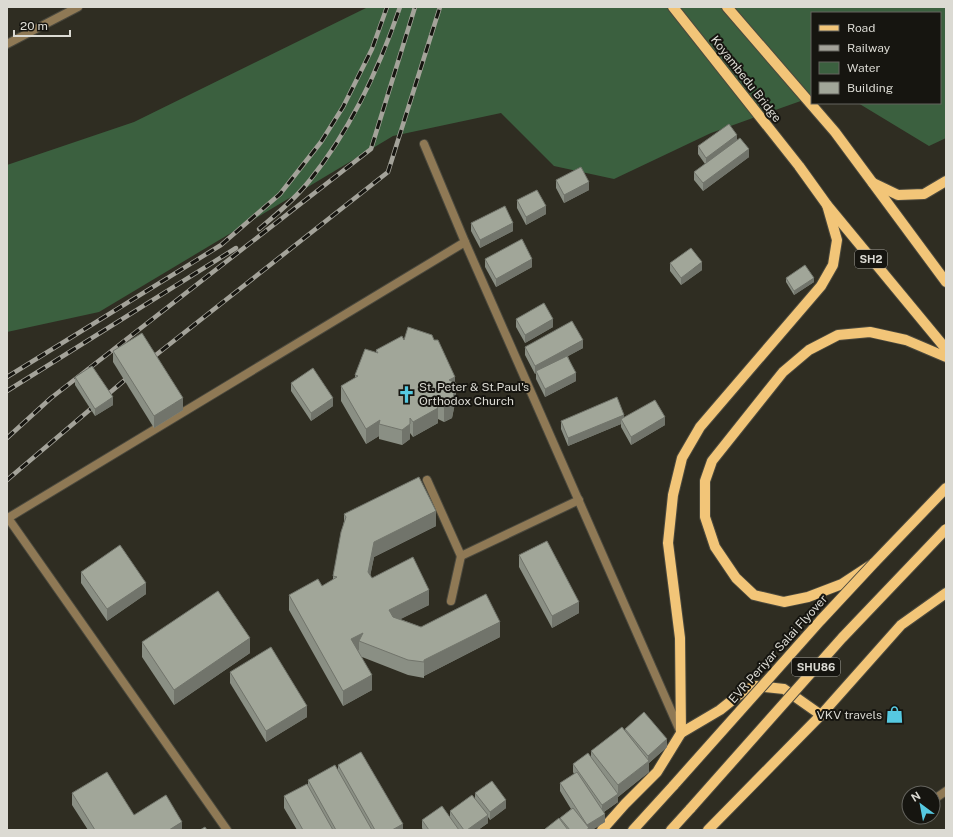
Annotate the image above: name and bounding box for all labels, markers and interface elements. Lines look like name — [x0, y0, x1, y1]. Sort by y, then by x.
scale bar — [14, 12, 70, 38]
legend — [811, 12, 941, 104]
text: 20 m — [20, 19, 48, 33]
text: Road — [847, 21, 875, 35]
street label: Koyambedu Bridge — [708, 33, 784, 125]
text: Railway — [847, 41, 891, 55]
text: Water — [847, 61, 881, 75]
text: Building — [847, 81, 893, 95]
road number: SH2 — [855, 250, 887, 268]
place label: St. Peter & St.Paul's Orthodox Church — [419, 380, 529, 408]
church icon: St. Peter & St.Paul's Orthodox Church — [396, 384, 416, 404]
street label: EVR Periyar Salai Flyover — [726, 592, 830, 706]
road number: SHU86 — [792, 658, 840, 676]
shop icon: VKV travels — [885, 705, 905, 725]
place label: VKV travels — [817, 708, 882, 722]
north arrow — [901, 785, 941, 825]
text: N — [909, 789, 923, 804]

